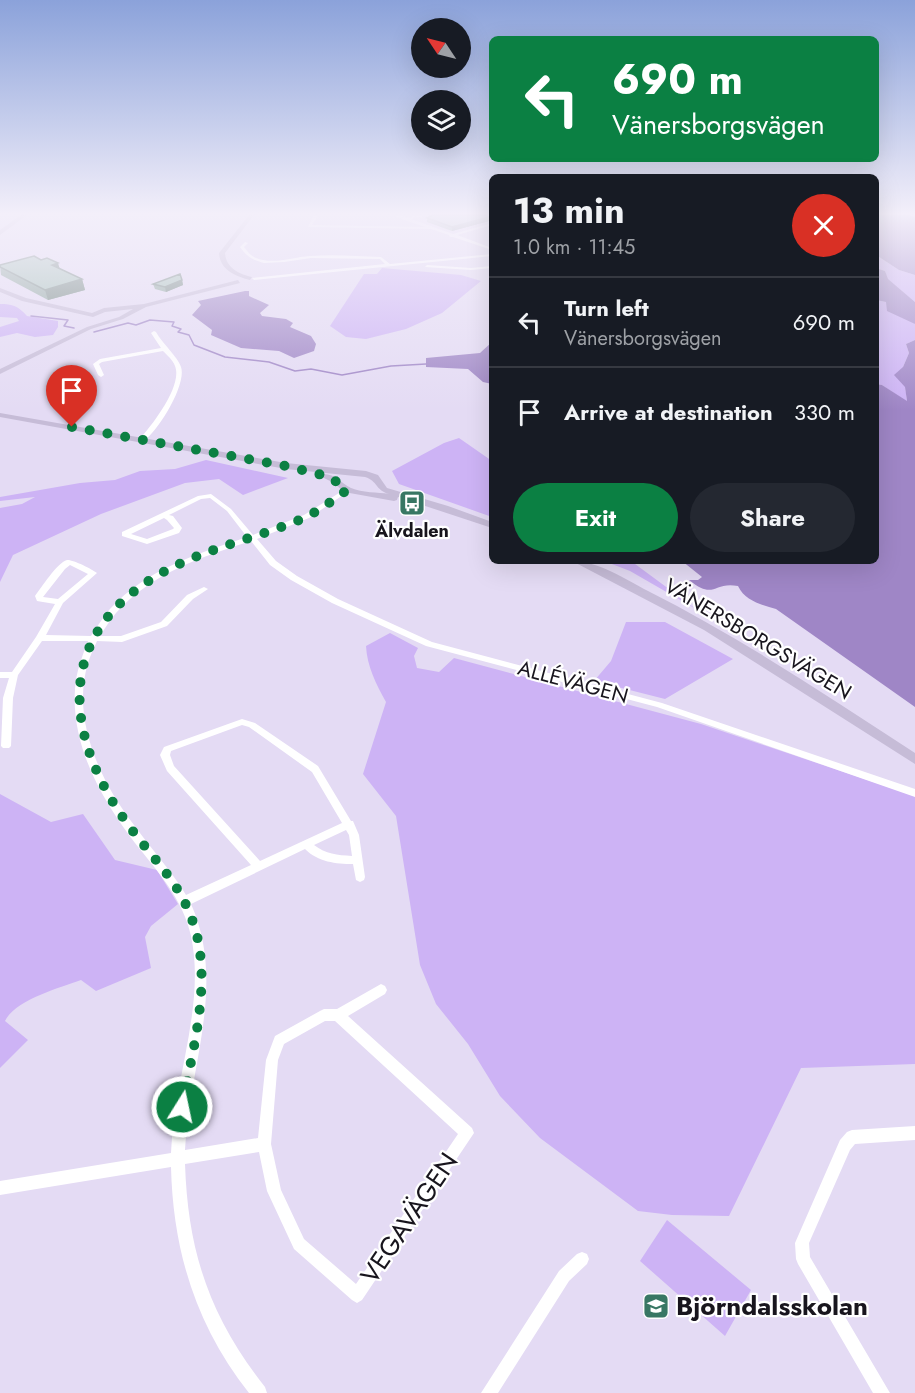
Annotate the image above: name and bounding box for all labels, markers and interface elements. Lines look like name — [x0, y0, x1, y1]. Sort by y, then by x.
north arrow — [411, 18, 471, 78]
map controls — [411, 18, 471, 150]
text: 690 m — [612, 49, 743, 110]
icon: left — [513, 60, 591, 138]
button: layers — [411, 90, 471, 150]
text: Vänersborgsvägen — [612, 105, 825, 144]
text: 13 min — [513, 184, 625, 236]
button: close — [792, 194, 855, 257]
text: 1.0 km · 11:45 — [513, 233, 635, 262]
text: Turn left — [564, 292, 649, 324]
icon: left — [513, 306, 546, 339]
text: 690 m — [793, 306, 855, 338]
text: Vänersborgsvägen — [564, 324, 722, 353]
pin — [46, 365, 97, 427]
icon: arrive — [55, 374, 88, 407]
icon: arrive — [513, 396, 546, 429]
text: Arrive at destination — [564, 396, 773, 428]
text: 330 m — [794, 396, 855, 428]
button: Exit — [513, 483, 678, 552]
button: Share — [690, 483, 855, 552]
bus stop icon: Älvdalen — [397, 488, 427, 518]
place label: Älvdalen — [374, 518, 449, 544]
street label: VÄNERSBORGSVÄGEN — [659, 571, 857, 707]
street label: ALLÉVÄGEN — [514, 653, 632, 711]
position arrow — [150, 1075, 214, 1139]
street label: VEGAVÄGEN — [351, 1145, 467, 1291]
place label: Björndalsskolan — [676, 1287, 868, 1325]
school or university icon: Björndalsskolan — [641, 1291, 671, 1321]

